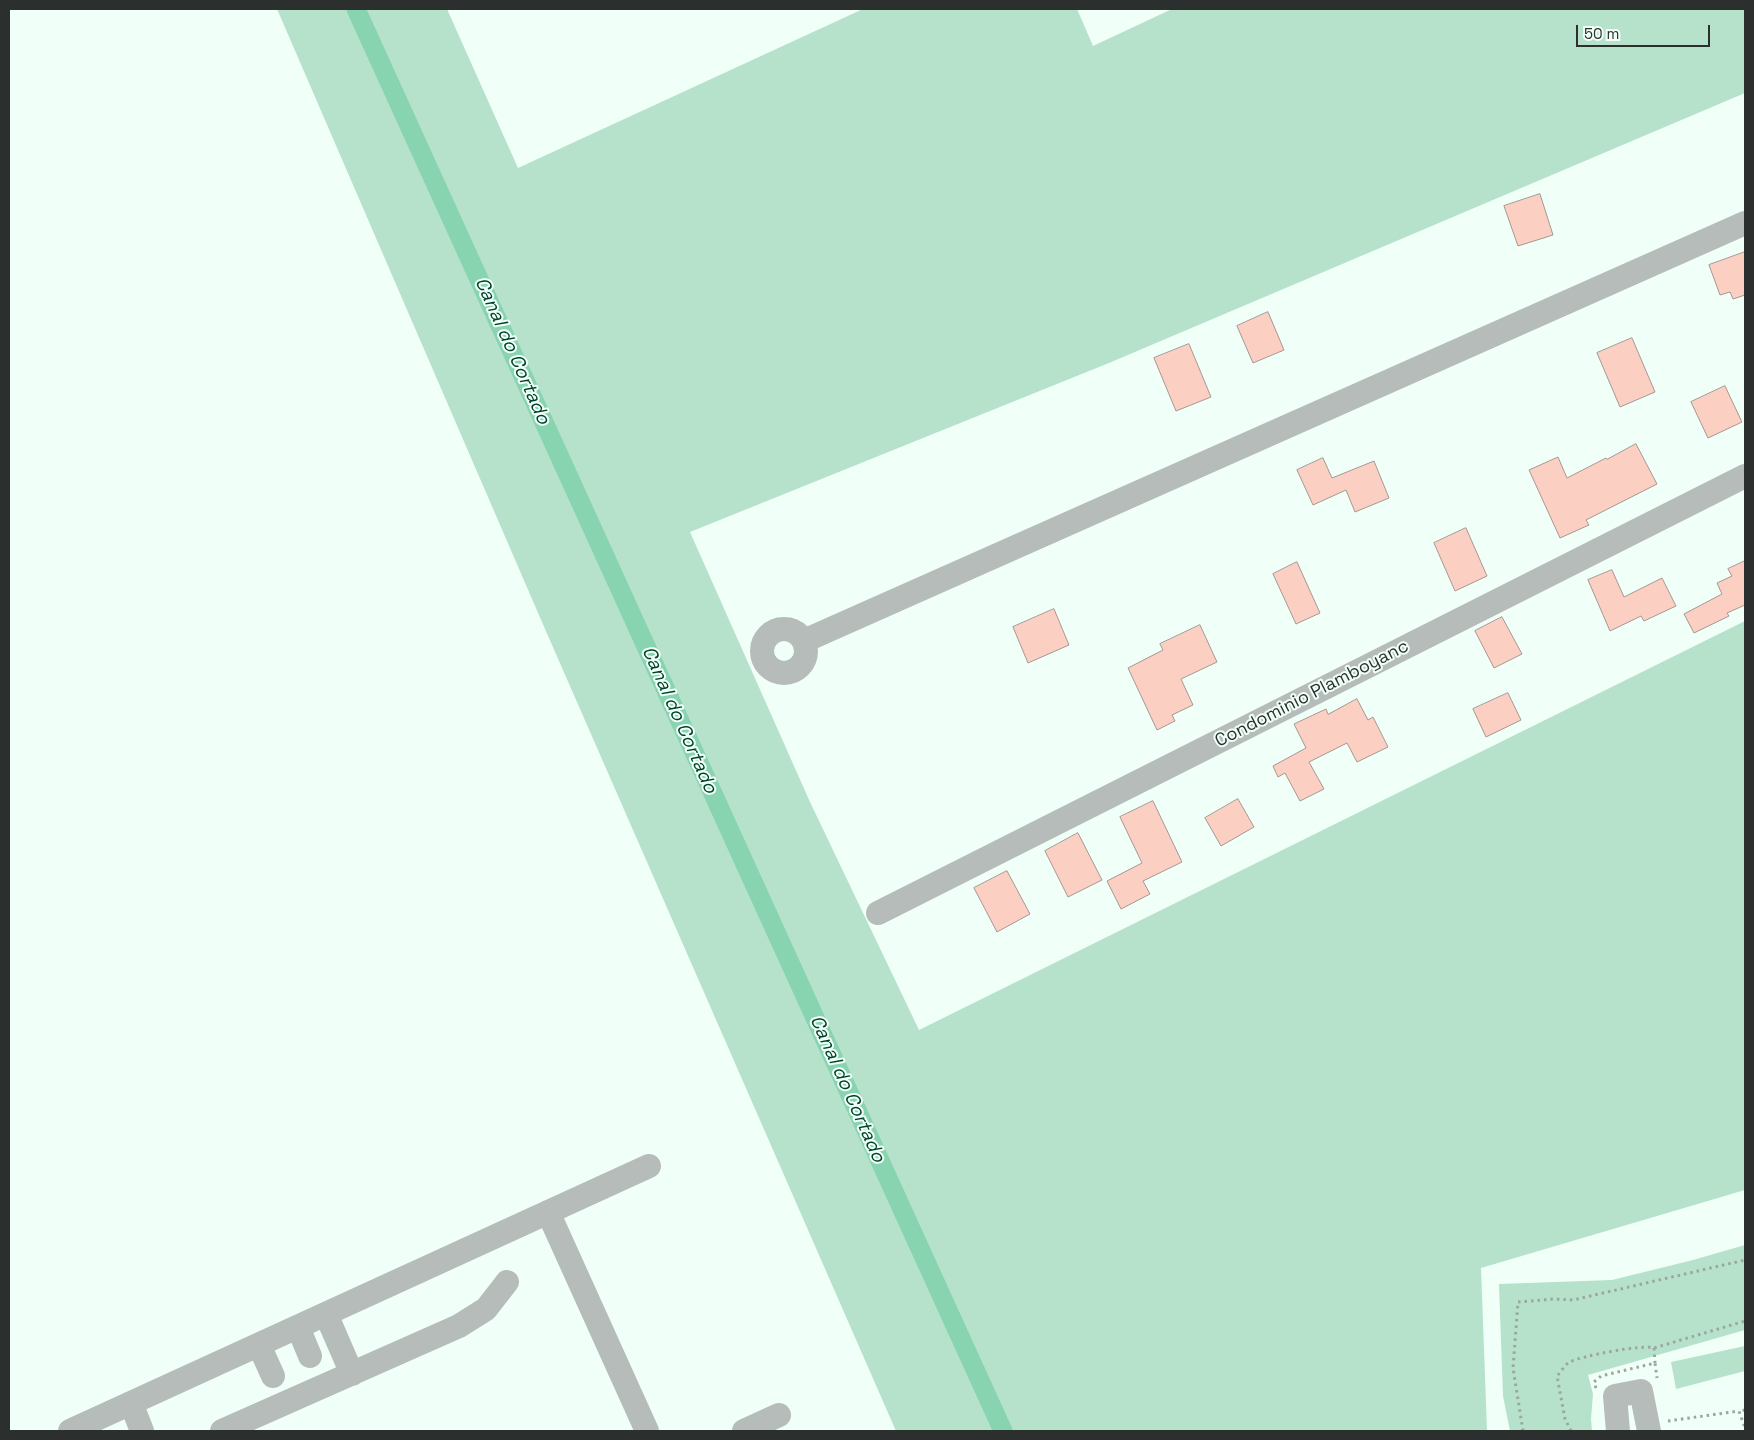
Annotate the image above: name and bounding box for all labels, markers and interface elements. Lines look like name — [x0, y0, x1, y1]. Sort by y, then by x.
scale bar — [1579, 15, 1713, 47]
text: 50 m — [1584, 24, 1619, 43]
water label: Canal do Cortado — [469, 274, 555, 428]
street label: Condominio Plamboyanc — [1212, 636, 1412, 752]
water label: Canal do Cortado — [636, 643, 722, 797]
water label: Canal do Cortado — [804, 1012, 890, 1166]

